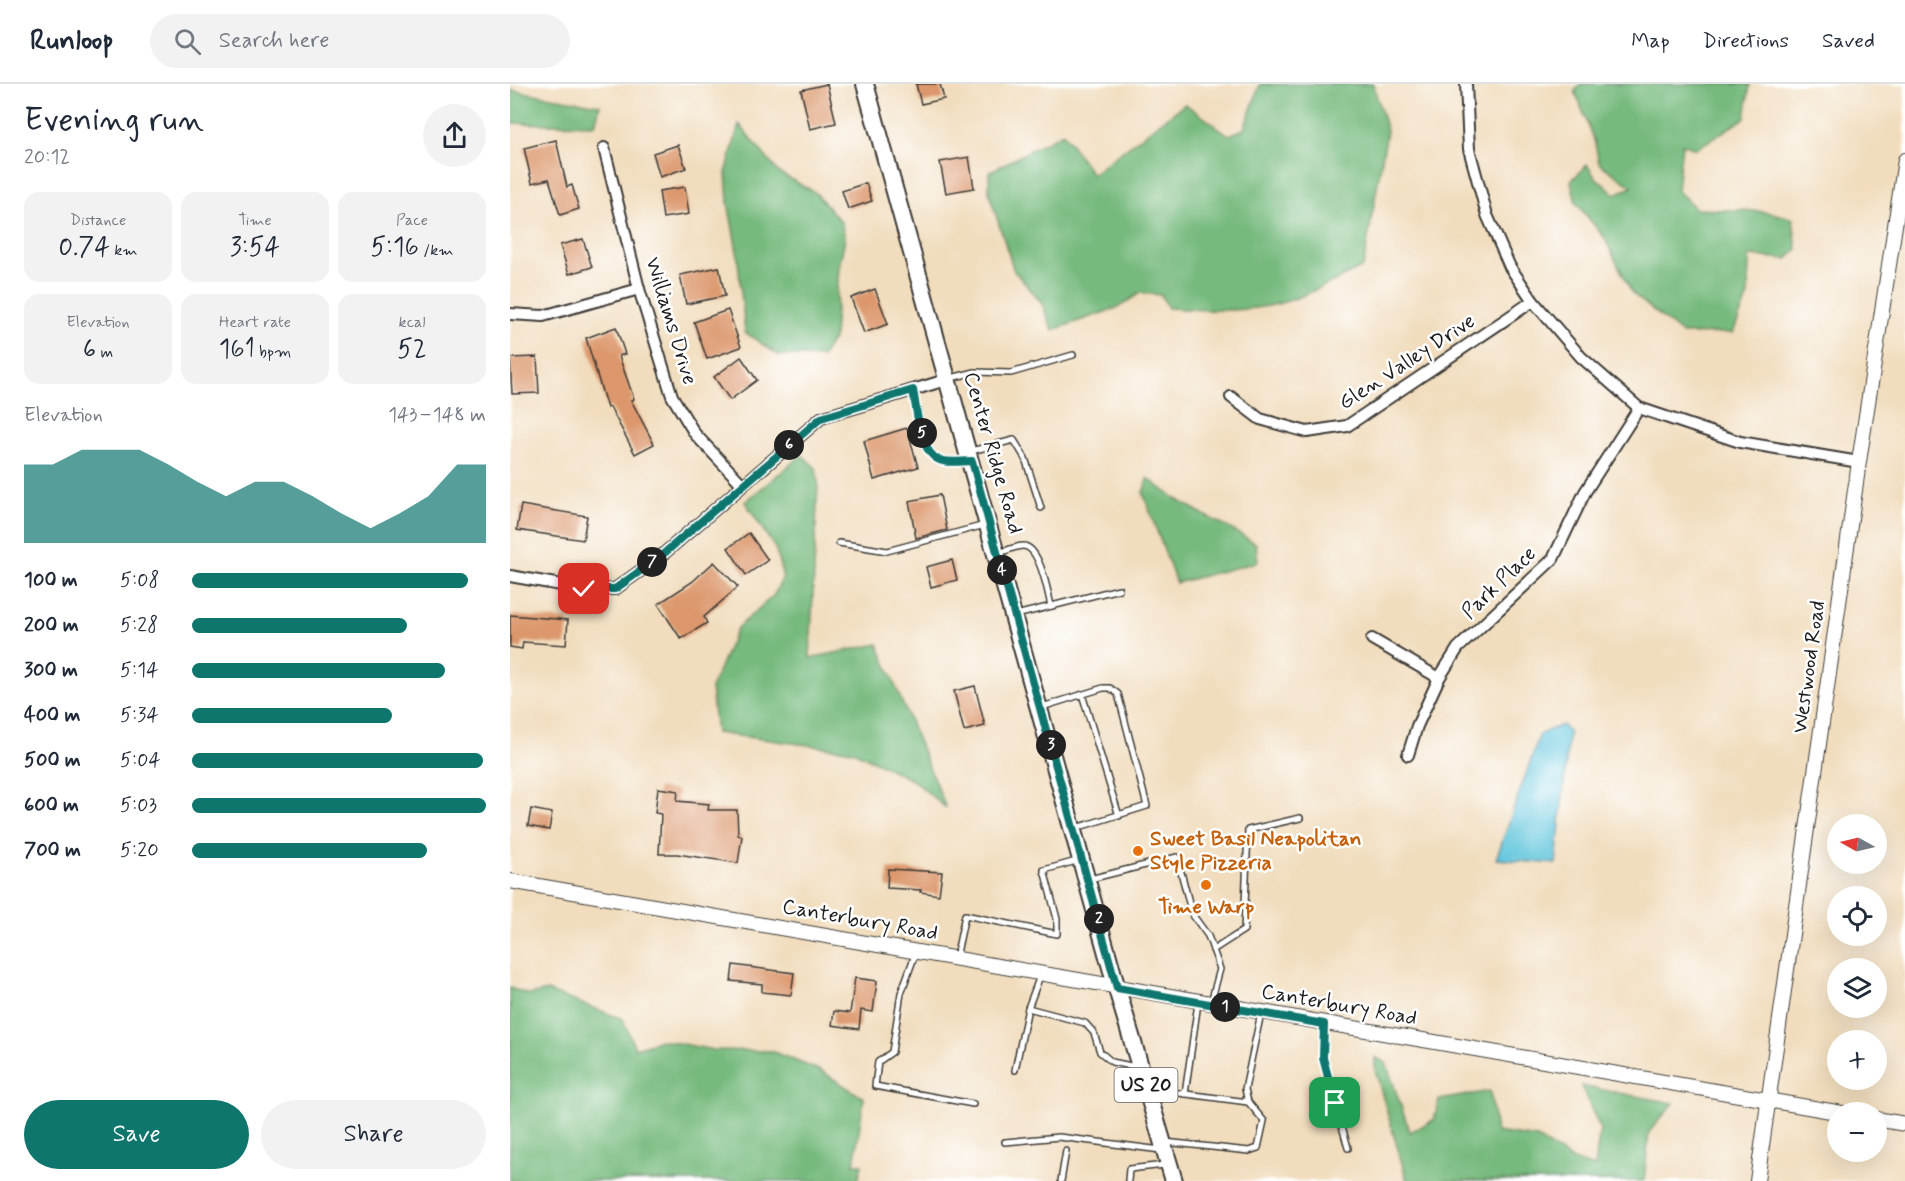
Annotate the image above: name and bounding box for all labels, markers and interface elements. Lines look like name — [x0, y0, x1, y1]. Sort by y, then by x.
search box — [150, 14, 570, 68]
text: Runloop — [30, 23, 114, 60]
icon: search — [171, 25, 204, 58]
text: Search here — [219, 27, 329, 55]
text: Map — [1631, 27, 1670, 55]
text: Directions — [1703, 27, 1789, 55]
text: Saved — [1822, 27, 1875, 55]
text: Evening run — [24, 99, 204, 143]
button: share — [423, 104, 486, 167]
text: 20:12 — [24, 144, 70, 171]
text: Distance — [70, 210, 126, 231]
text: Time — [238, 210, 272, 231]
text: Pace — [396, 210, 428, 231]
text: 0.74 — [58, 231, 110, 265]
text: 3:54 — [230, 231, 280, 265]
text: 5:16 — [370, 231, 419, 265]
text: km — [110, 240, 138, 261]
text: /km — [419, 240, 454, 261]
street label: Williams Drive — [638, 254, 704, 388]
street label: Glen Valley Drive — [1333, 307, 1481, 417]
text: Elevation — [67, 312, 130, 333]
text: Heart rate — [219, 312, 291, 333]
text: kcal — [399, 312, 425, 333]
text: 6 — [83, 333, 96, 367]
text: 161 — [219, 333, 255, 367]
text: 52 — [397, 333, 427, 367]
text: m — [96, 342, 113, 363]
text: bpm — [255, 342, 291, 363]
street label: Center Ridge Road — [956, 369, 1030, 537]
text: Elevation — [24, 402, 103, 429]
text: 143–148 m — [388, 402, 486, 429]
pin: 5 — [907, 418, 937, 448]
text: 5 — [917, 422, 927, 443]
pin: 6 — [774, 430, 804, 460]
text: 6 — [785, 434, 793, 455]
street label: Park Place — [1456, 540, 1542, 626]
pin: 7 — [637, 547, 667, 577]
text: 7 — [647, 551, 657, 572]
pin: 4 — [987, 555, 1017, 585]
text: 4 — [997, 559, 1007, 580]
pin — [558, 563, 609, 614]
text: 100 m — [24, 567, 78, 594]
text: 5:08 — [120, 567, 159, 594]
icon: check — [567, 572, 600, 605]
street label: Westwood Road — [1786, 599, 1832, 735]
text: 200 m — [24, 612, 79, 639]
text: 5:28 — [120, 612, 158, 639]
text: 300 m — [24, 657, 78, 684]
text: 5:14 — [120, 657, 158, 684]
text: 400 m — [24, 702, 80, 729]
text: 5:34 — [120, 702, 159, 729]
pin: 3 — [1036, 730, 1066, 760]
text: 3 — [1047, 734, 1055, 755]
text: 500 m — [24, 747, 81, 774]
text: 5:04 — [120, 747, 161, 774]
text: 600 m — [24, 792, 79, 819]
text: 5:03 — [120, 792, 157, 819]
north arrow — [1827, 814, 1887, 874]
map controls — [1827, 814, 1887, 1162]
place label: Sweet Basil Neapolitan Style Pizzeria — [1150, 825, 1362, 877]
text: 700 m — [24, 837, 81, 864]
text: 5:20 — [120, 837, 159, 864]
marker: Sweet Basil Neapolitan Style Pizzeria — [1131, 844, 1145, 858]
marker: Time Warp — [1199, 878, 1213, 892]
button: locate — [1827, 886, 1887, 946]
street label: Canterbury Road — [780, 893, 940, 947]
place label: Time Warp — [1158, 893, 1254, 921]
pin: 2 — [1084, 904, 1114, 934]
text: 2 — [1095, 908, 1103, 929]
button: layers — [1827, 958, 1887, 1018]
street label: Canterbury Road — [1259, 978, 1419, 1032]
pin: 1 — [1210, 992, 1240, 1022]
text: 1 — [1221, 996, 1229, 1017]
button: + — [1827, 1030, 1887, 1090]
road number: US 20 — [1114, 1068, 1178, 1102]
pin — [1309, 1077, 1360, 1128]
icon: arrive — [1318, 1086, 1351, 1119]
button: Save — [24, 1100, 249, 1169]
button: Share — [261, 1100, 486, 1169]
button: − — [1827, 1102, 1887, 1162]

